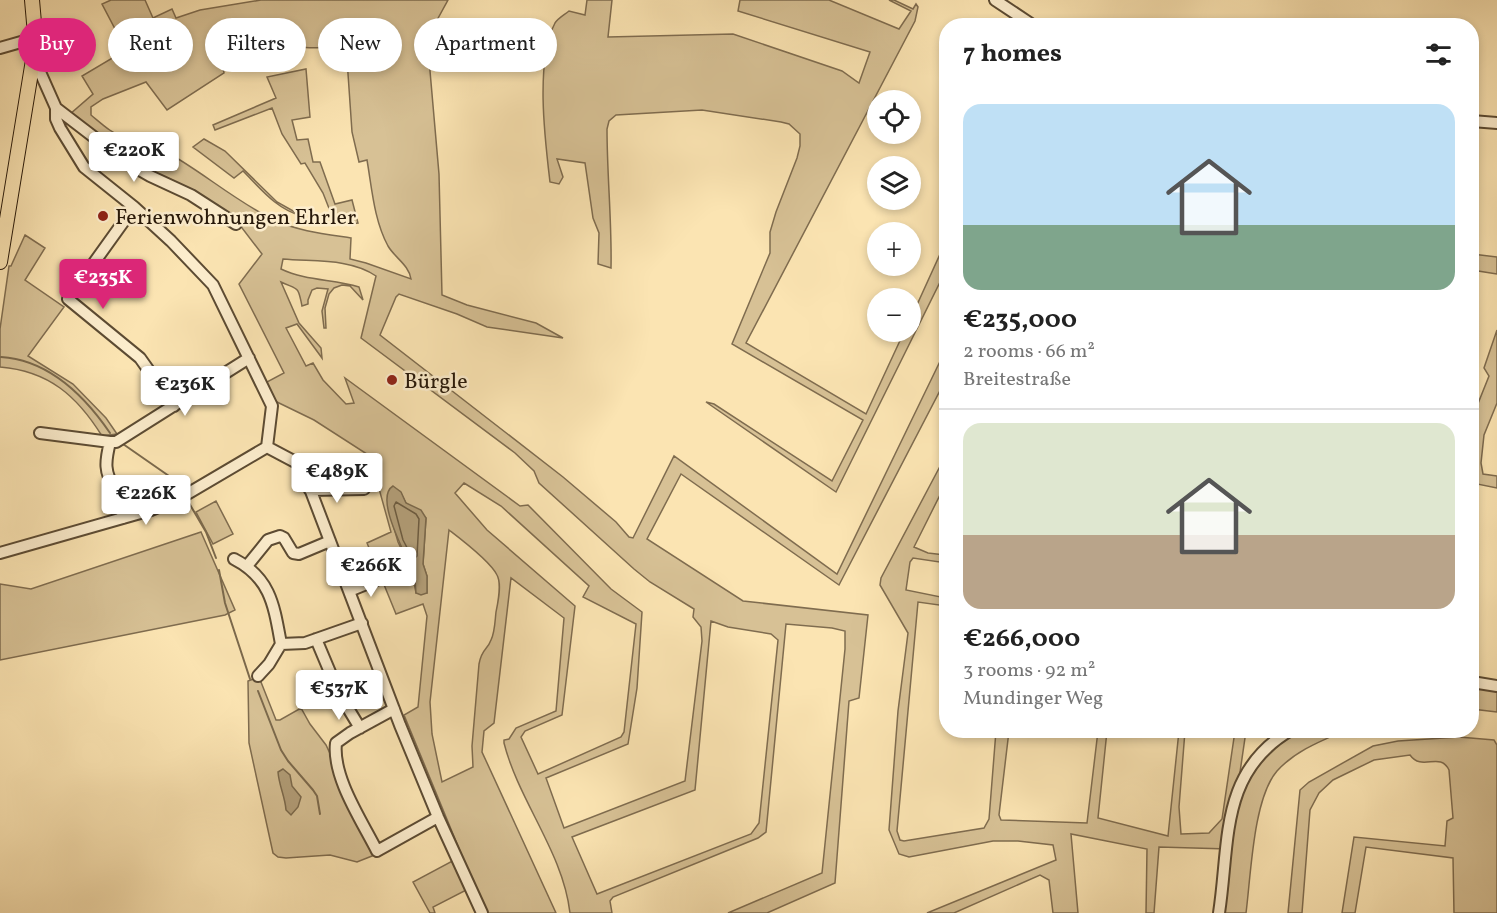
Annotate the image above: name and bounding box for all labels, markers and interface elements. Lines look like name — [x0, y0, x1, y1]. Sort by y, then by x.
chip: Buy — [18, 18, 96, 72]
chip: Rent — [108, 18, 193, 72]
chip: Filters — [205, 18, 306, 72]
chip: New — [318, 18, 402, 72]
chip: Apartment — [414, 18, 557, 72]
text: 7 homes — [963, 36, 1062, 72]
icon: filters — [1422, 38, 1455, 71]
map controls — [867, 90, 921, 342]
button: locate — [867, 90, 921, 144]
pin: €220K — [92, 132, 176, 183]
text: €220K — [103, 137, 165, 165]
icon: home — [1155, 143, 1263, 251]
button: layers — [867, 156, 921, 210]
place label: Ferienwohnungen Ehrler — [115, 203, 356, 234]
marker: Ferienwohnungen Ehrler — [96, 209, 110, 223]
button: + — [867, 222, 921, 276]
pin: €235K — [61, 259, 145, 310]
text: €235K — [73, 264, 133, 292]
button: − — [867, 288, 921, 342]
text: €235,000 — [963, 302, 1077, 338]
text: 2 rooms · 66 m² — [963, 338, 1095, 366]
pin: €236K — [143, 366, 227, 417]
text: Breitestraße — [963, 366, 1071, 394]
place label: Bürgle — [404, 367, 468, 398]
text: €236K — [155, 371, 215, 399]
marker: Bürgle — [385, 373, 399, 387]
pin: €489K — [295, 453, 379, 504]
text: €489K — [305, 458, 369, 486]
icon: home — [1155, 462, 1263, 570]
pin: €226K — [104, 475, 188, 526]
text: €226K — [116, 480, 177, 508]
pin: €266K — [329, 547, 413, 598]
text: €266K — [340, 552, 402, 580]
text: €266,000 — [963, 621, 1080, 657]
text: 3 rooms · 92 m² — [963, 657, 1095, 685]
pin: €537K — [297, 670, 381, 721]
text: €537K — [310, 675, 368, 703]
text: Mundinger Weg — [963, 685, 1103, 713]

